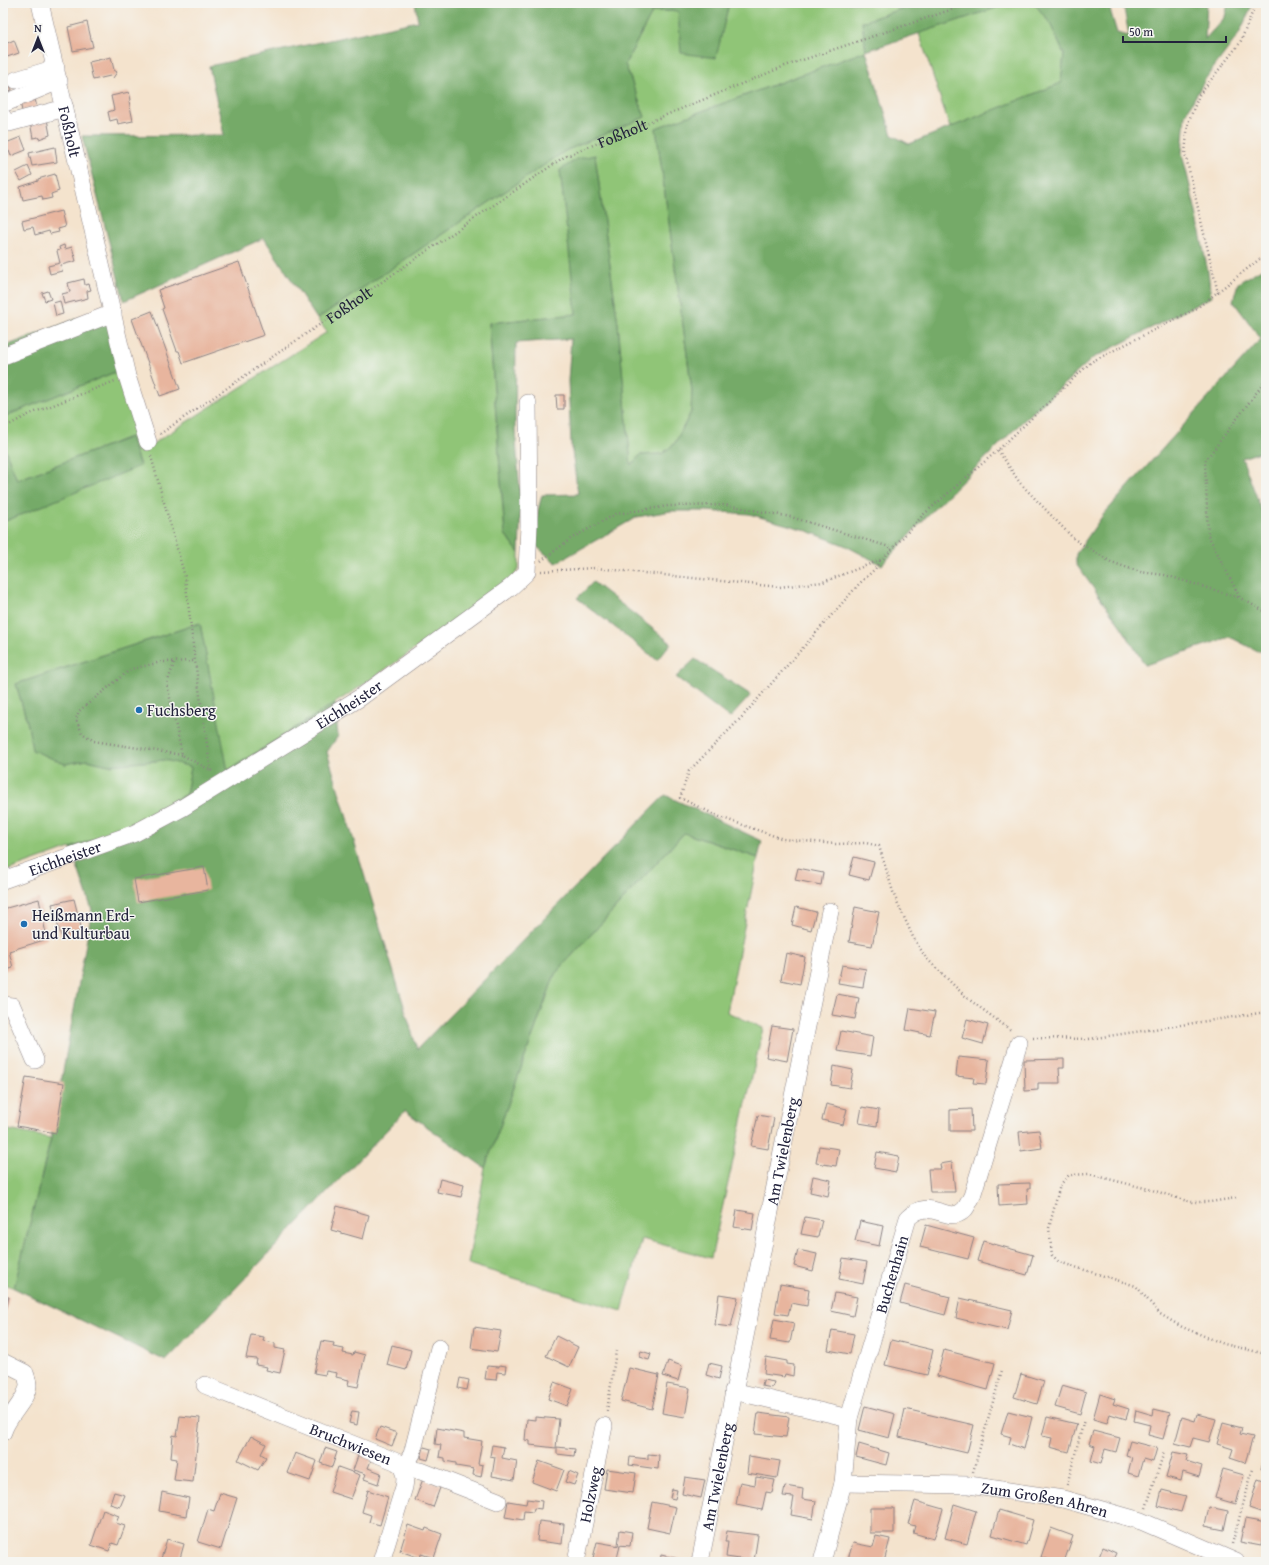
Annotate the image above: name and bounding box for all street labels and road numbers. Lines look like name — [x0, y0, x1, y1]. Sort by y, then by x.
street label: Foßholt — [52, 103, 88, 160]
street label: Foßholt — [594, 112, 651, 154]
street label: Foßholt — [321, 280, 377, 329]
street label: Eichheister — [311, 673, 388, 734]
street label: Eichheister — [26, 834, 105, 882]
street label: Am Twielenberg — [760, 1095, 805, 1207]
street label: Buchenhain — [869, 1232, 914, 1316]
street label: Bruchwiesen — [306, 1416, 395, 1471]
street label: Am Twielenberg — [694, 1420, 740, 1533]
street label: Holzweg — [572, 1464, 607, 1525]
street label: Zum Großen Ahren — [980, 1475, 1111, 1523]

